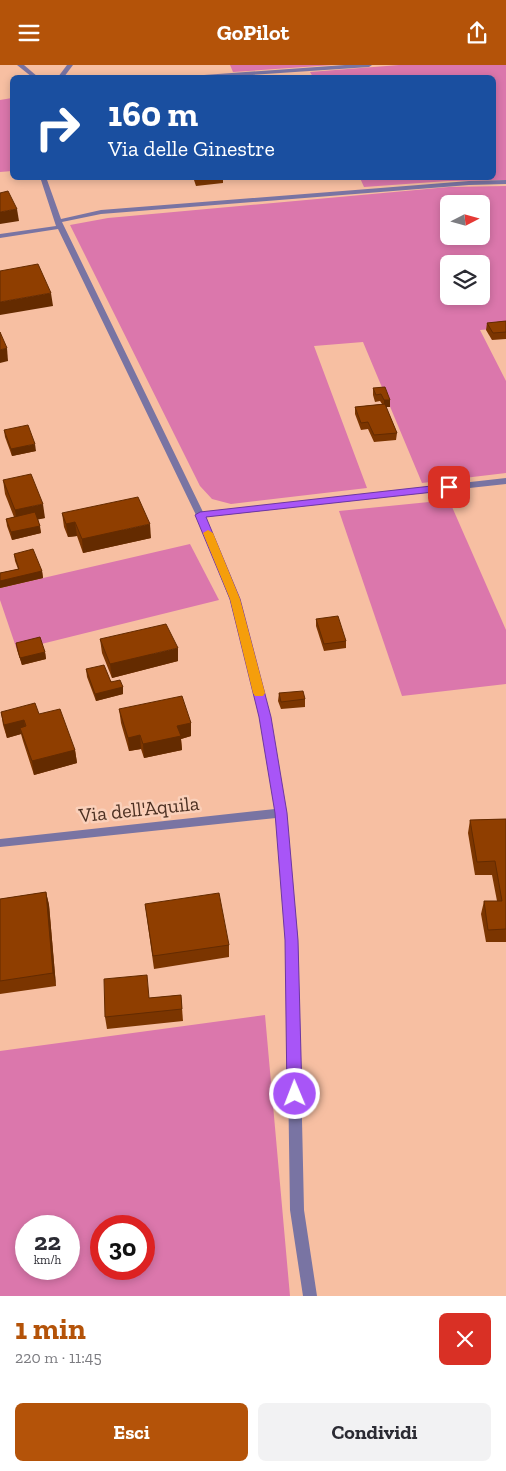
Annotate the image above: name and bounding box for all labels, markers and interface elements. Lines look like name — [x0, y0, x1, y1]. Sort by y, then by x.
icon: menu — [15, 19, 43, 47]
text: GoPilot — [217, 19, 289, 46]
icon: share — [463, 19, 491, 47]
text: 160 m — [108, 93, 198, 135]
icon: right — [25, 95, 90, 160]
text: Via delle Ginestre — [108, 135, 275, 162]
north arrow — [440, 195, 490, 245]
map controls — [440, 195, 490, 305]
button: layers — [440, 255, 490, 305]
pin — [428, 466, 470, 508]
icon: arrive — [435, 473, 463, 501]
street label: Via dell'Aquila — [77, 791, 201, 827]
position arrow — [268, 1067, 320, 1119]
speed limit sign: 30 — [90, 1215, 155, 1280]
text: 22 — [34, 1226, 61, 1256]
text: km/h — [34, 1253, 61, 1267]
text: 1 min — [15, 1311, 86, 1347]
button: close — [439, 1313, 491, 1365]
text: 220 m · 11:45 — [15, 1348, 102, 1367]
button: Esci — [15, 1403, 248, 1461]
button: Condividi — [258, 1403, 491, 1461]

